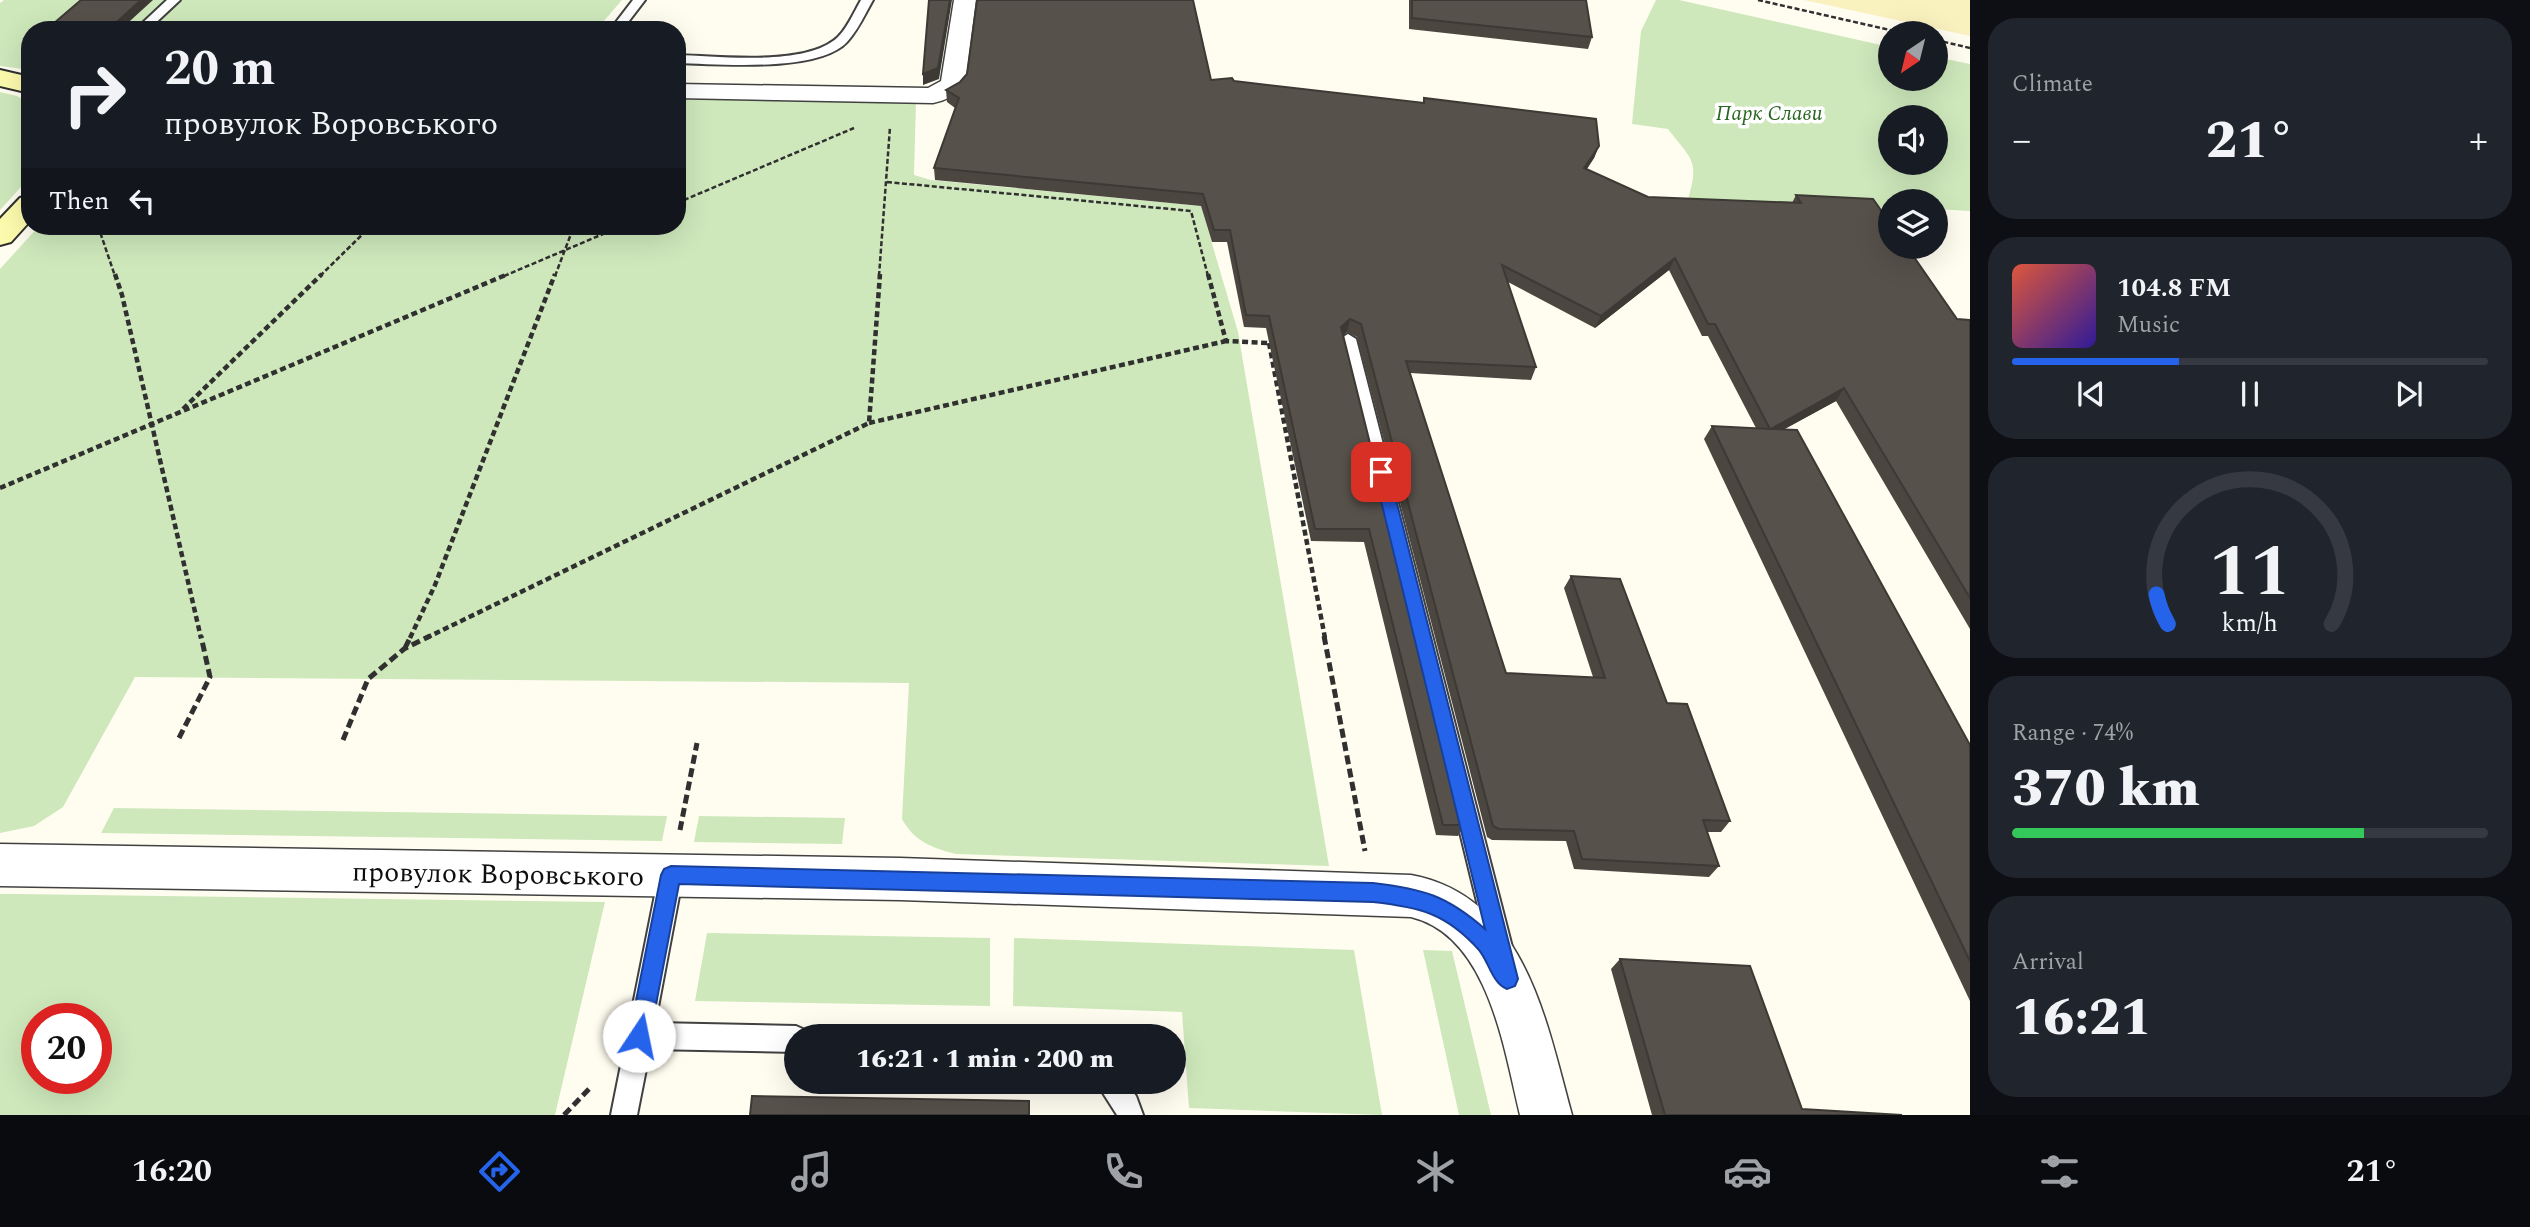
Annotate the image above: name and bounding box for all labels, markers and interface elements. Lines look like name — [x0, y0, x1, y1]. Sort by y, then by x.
north arrow — [1878, 21, 1948, 91]
map controls — [1878, 21, 1948, 259]
text: 20 m — [164, 32, 275, 107]
icon: right — [49, 49, 140, 140]
text: Climate — [2012, 67, 2093, 102]
park label: Парк Слави — [1716, 98, 1822, 130]
text: провулок Воровського — [164, 100, 498, 149]
text: 21° — [2206, 102, 2294, 181]
button: sound — [1878, 105, 1948, 175]
text: − — [2012, 112, 2031, 170]
text: + — [2469, 112, 2488, 170]
text: Then — [49, 181, 109, 221]
icon: left — [123, 182, 161, 220]
button: layers — [1878, 189, 1948, 259]
text: 104.8 FM — [2117, 268, 2231, 308]
text: Music — [2117, 308, 2180, 343]
icon: previous — [2072, 375, 2110, 413]
icon: pause — [2231, 375, 2269, 413]
icon: next — [2390, 375, 2428, 413]
pin — [1351, 442, 1411, 502]
icon: arrive — [1362, 453, 1400, 491]
text: 11 — [2209, 517, 2291, 628]
text: km/h — [2222, 604, 2278, 642]
text: Range · 74% — [2012, 716, 2133, 751]
text: 370 km — [2012, 750, 2200, 829]
street label: провулок Воровського — [351, 850, 644, 899]
text: Arrival — [2012, 945, 2084, 980]
text: 16:21 — [2012, 979, 2151, 1058]
position arrow — [602, 999, 676, 1073]
speed limit sign: 20 — [21, 1003, 112, 1094]
text: 16:21 · 1 min · 200 m — [856, 1039, 1114, 1079]
text: 16:20 — [131, 1147, 212, 1196]
icon: directions — [475, 1147, 524, 1196]
icon: music — [787, 1147, 836, 1196]
icon: phone — [1099, 1147, 1148, 1196]
icon: climate — [1411, 1147, 1460, 1196]
icon: car — [1723, 1147, 1772, 1196]
icon: filters — [2035, 1147, 2084, 1196]
text: 21° — [2347, 1147, 2398, 1196]

